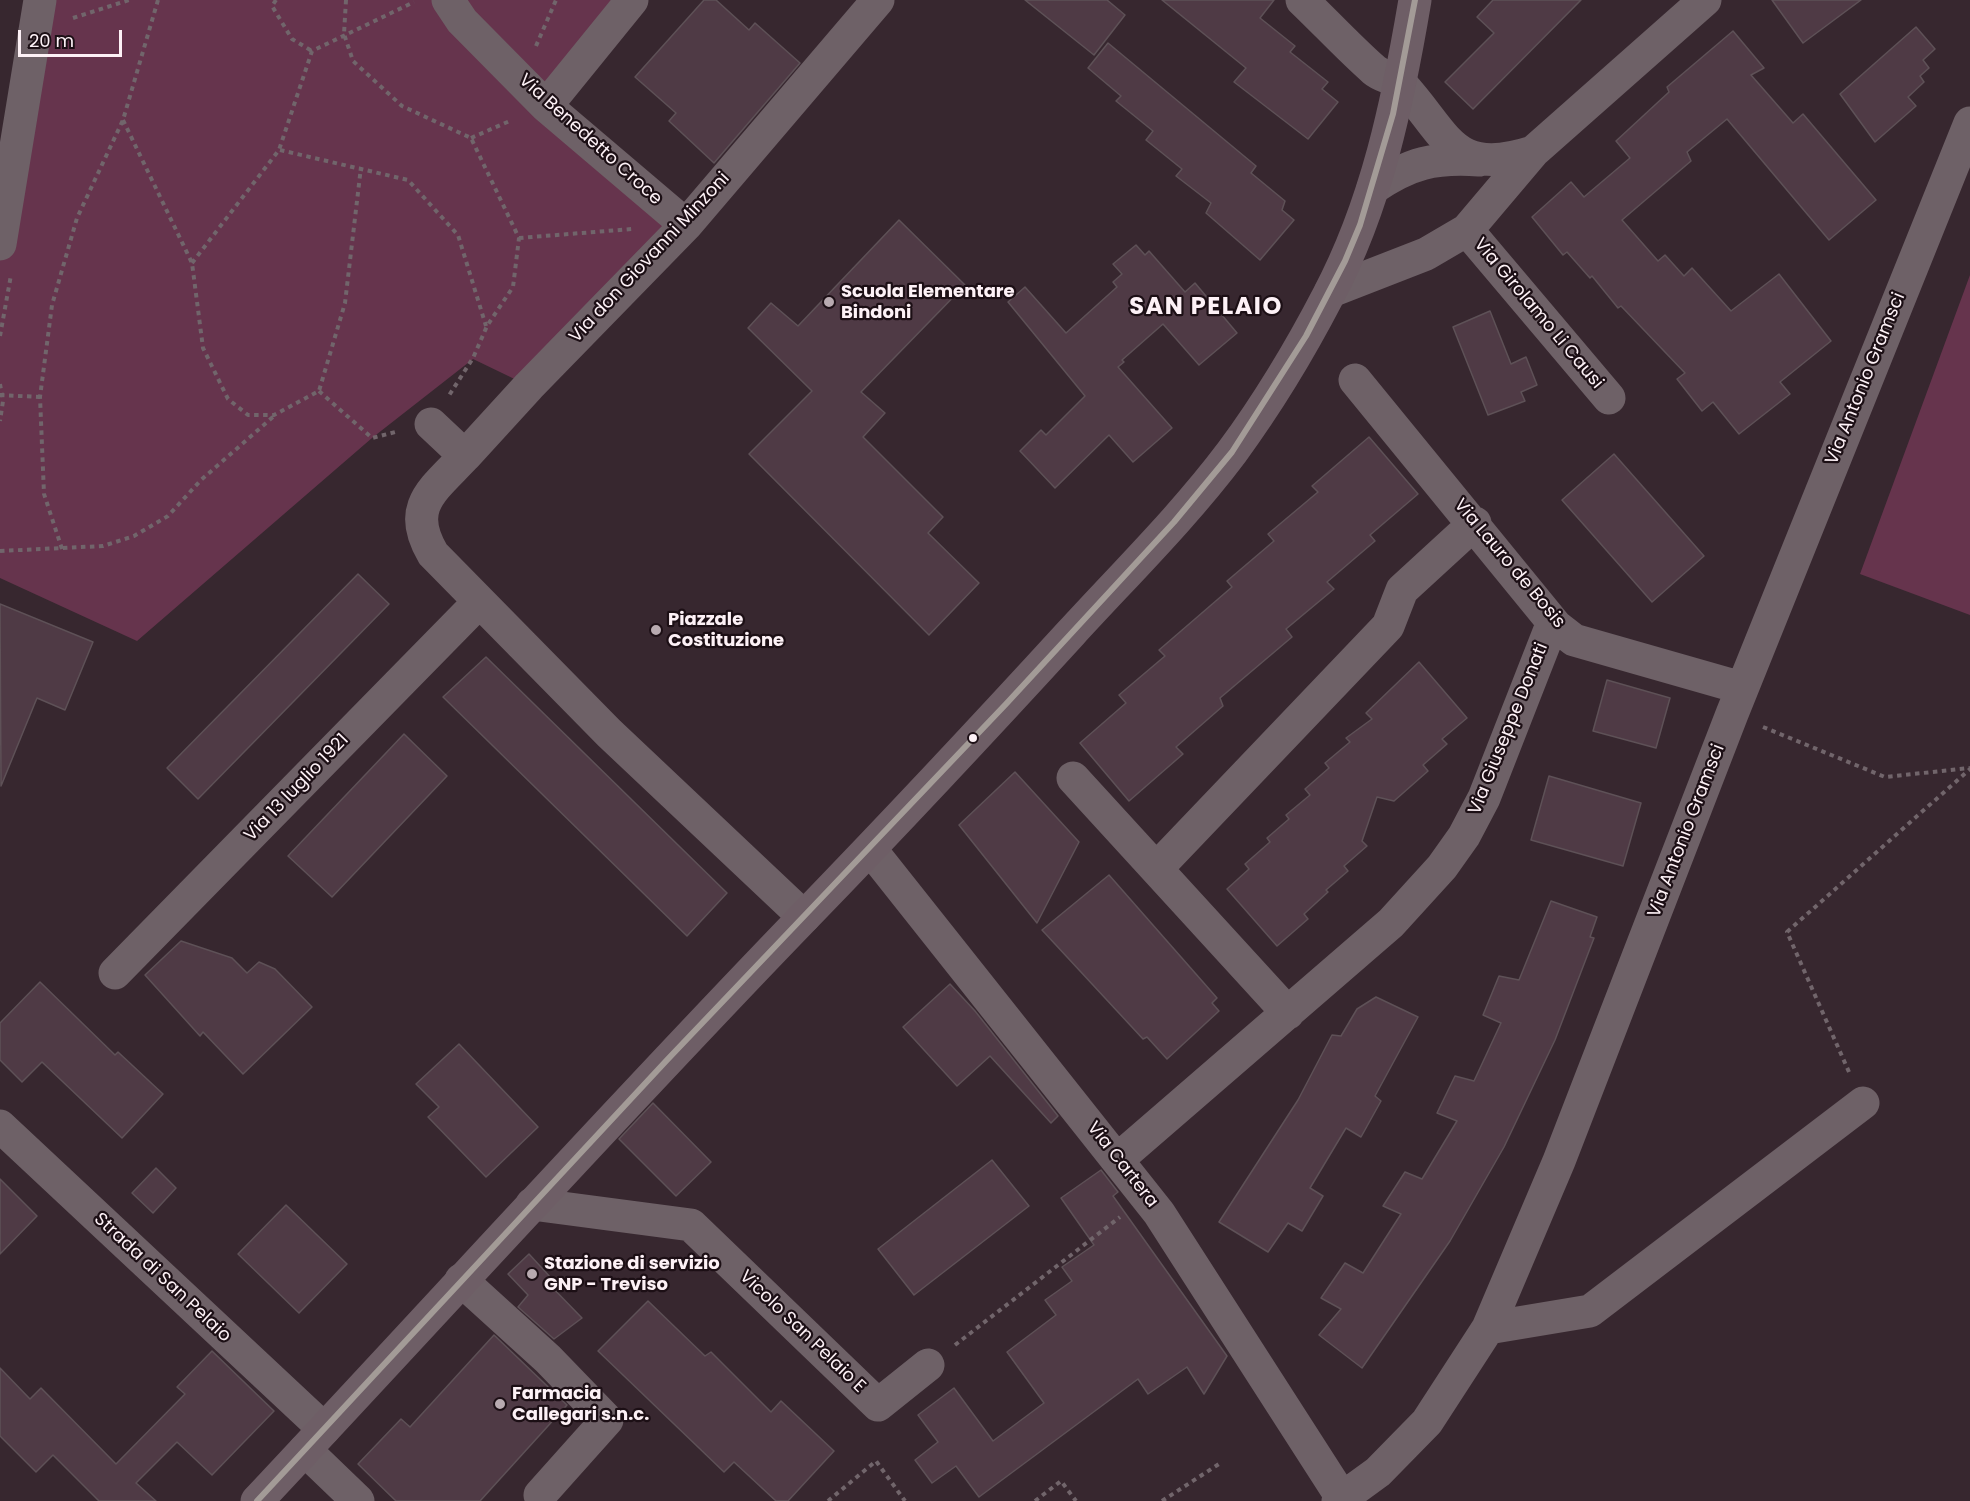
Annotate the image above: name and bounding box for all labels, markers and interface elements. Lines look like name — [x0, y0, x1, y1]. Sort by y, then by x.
scale bar — [21, 18, 124, 56]
text: 20 m — [29, 28, 74, 53]
street label: Via Benedetto Croce — [514, 70, 666, 210]
street label: Via don Giovanni Minzoni — [565, 168, 735, 348]
street label: Via Girolamo Li Causi — [1469, 234, 1607, 394]
place label: Scuola Elementare Bindoni — [841, 281, 1015, 324]
street label: Via Antonio Gramsci — [1822, 290, 1910, 468]
district label: SAN PELAIO — [1129, 294, 1283, 322]
marker: Scuola Elementare Bindoni — [822, 295, 836, 309]
street label: Via Lauro de Bosis — [1449, 495, 1569, 633]
place label: Piazzale Costituzione — [668, 609, 784, 652]
marker: Piazzale Costituzione — [649, 623, 663, 637]
street label: Via Giuseppe Donati — [1465, 640, 1553, 818]
street label: Via 13 luglio 1921 — [240, 730, 354, 846]
unlabelled marker — [967, 732, 979, 744]
street label: Via Antonio Gramsci — [1644, 741, 1730, 921]
street label: Via Cartera — [1082, 1118, 1162, 1212]
street label: Strada di San Pelaio — [89, 1209, 235, 1347]
place label: Stazione di servizio GNP - Treviso — [544, 1253, 720, 1296]
street label: Vicolo San Pelaio E — [734, 1266, 870, 1398]
marker: Stazione di servizio GNP - Treviso — [525, 1267, 539, 1281]
place label: Farmacia Callegari s.n.c. — [512, 1383, 649, 1426]
marker: Farmacia Callegari s.n.c. — [493, 1397, 507, 1411]

